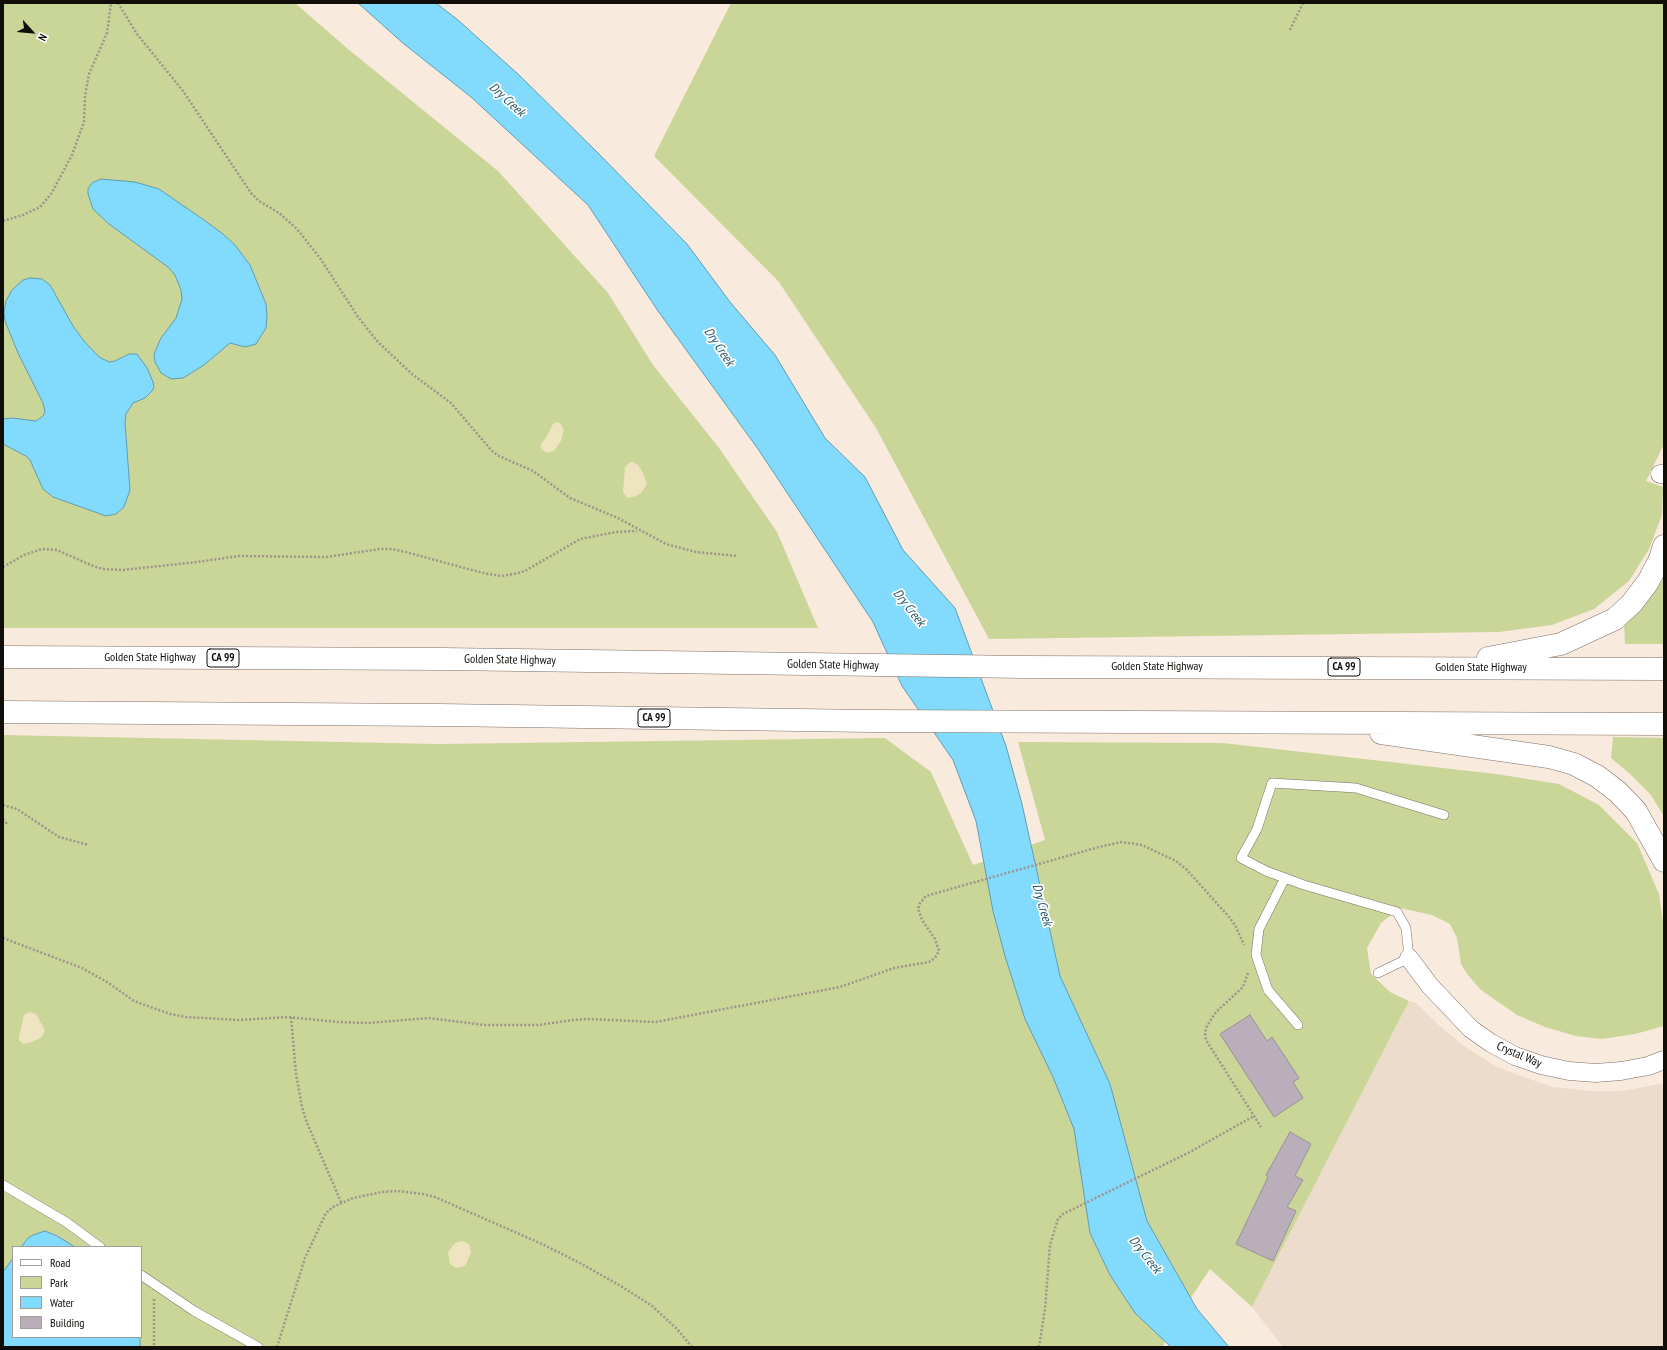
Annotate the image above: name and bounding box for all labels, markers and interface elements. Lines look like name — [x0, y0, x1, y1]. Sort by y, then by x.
north arrow — [12, 12, 52, 52]
text: N — [35, 32, 50, 43]
water label: Dry Creek — [486, 80, 528, 120]
water label: Dry Creek — [700, 325, 738, 369]
water label: Dry Creek — [890, 586, 928, 630]
road number: CA 99 — [207, 649, 239, 667]
street label: Golden State Highway — [104, 651, 196, 665]
street label: Golden State Highway — [464, 652, 556, 668]
street label: Golden State Highway — [787, 657, 879, 673]
road number: CA 99 — [1328, 658, 1360, 676]
street label: Golden State Highway — [1111, 660, 1203, 674]
street label: Golden State Highway — [1435, 661, 1527, 675]
road number: CA 99 — [638, 709, 670, 727]
water label: Dry Creek — [1029, 882, 1055, 928]
street label: Crystal Way — [1494, 1039, 1544, 1071]
water label: Dry Creek — [1126, 1233, 1164, 1277]
legend — [12, 1246, 142, 1338]
text: Road — [50, 1255, 70, 1270]
text: Park — [50, 1275, 68, 1290]
text: Water — [50, 1295, 74, 1310]
text: Building — [50, 1315, 85, 1330]

